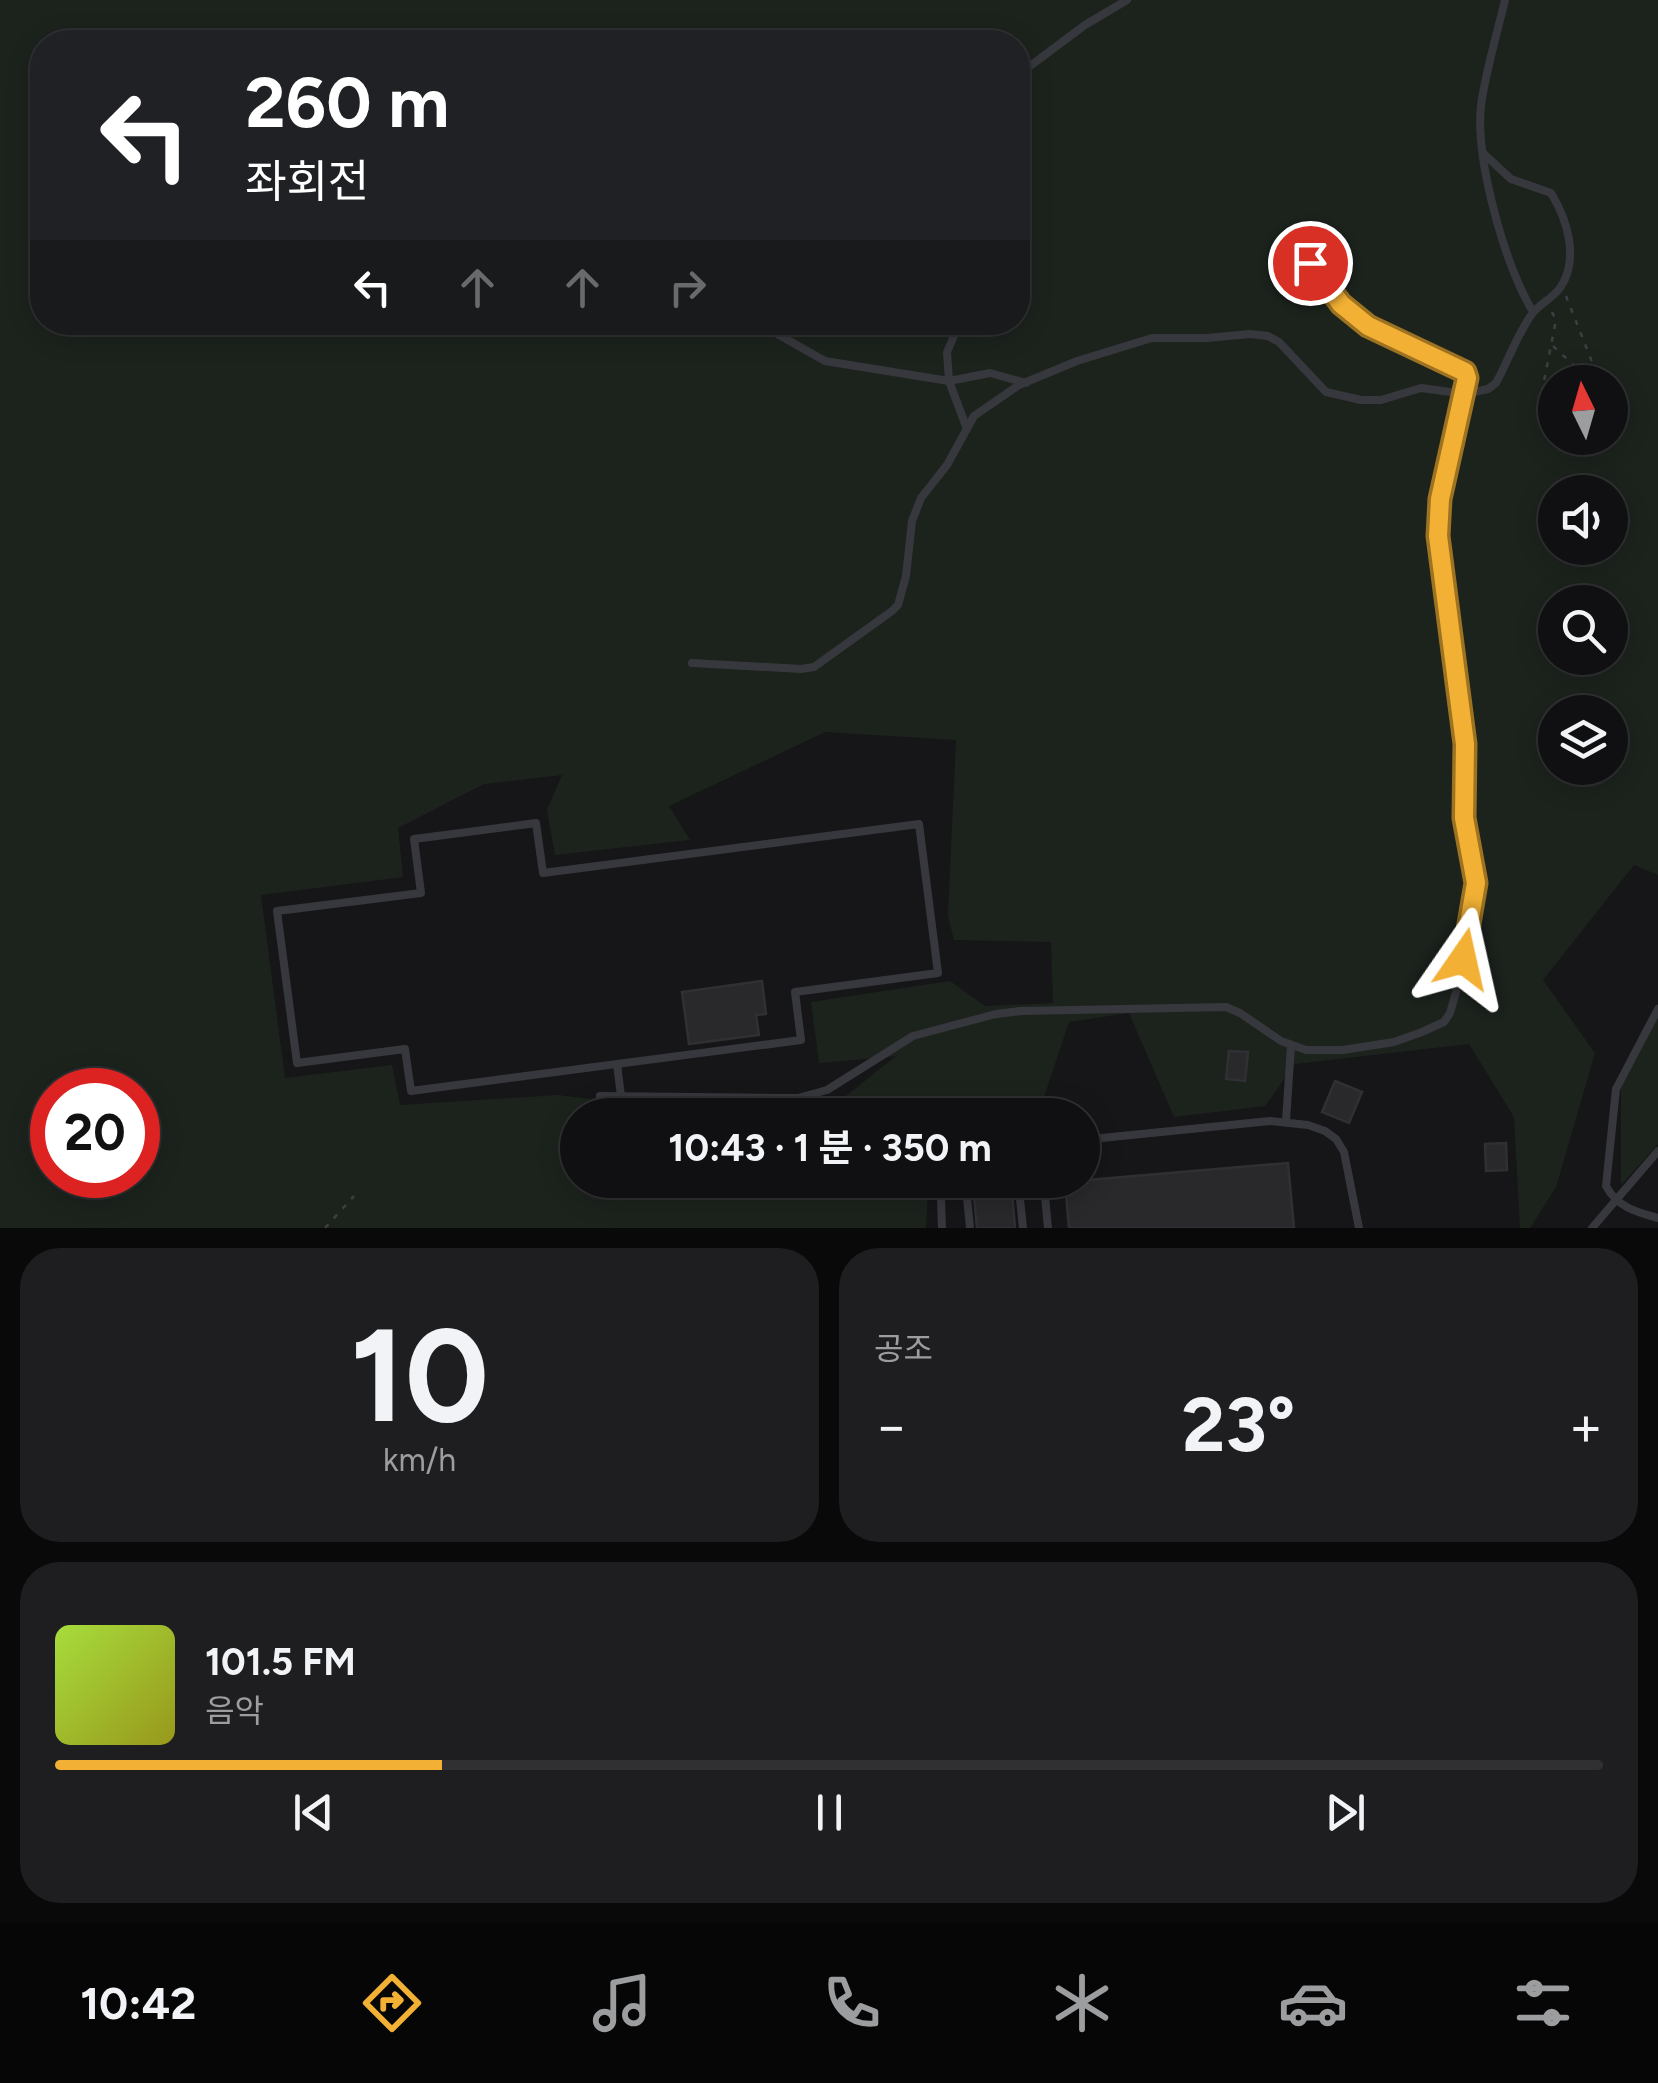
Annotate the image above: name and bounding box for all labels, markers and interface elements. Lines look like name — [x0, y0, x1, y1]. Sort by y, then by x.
text: 260 m — [245, 60, 449, 145]
icon: left — [80, 70, 210, 200]
text: 좌회전 — [245, 154, 369, 208]
pin — [1268, 221, 1353, 306]
icon: arrive — [1283, 236, 1338, 291]
icon: left — [345, 260, 400, 315]
icon: ahead — [450, 260, 505, 315]
icon: ahead — [555, 260, 610, 315]
icon: right — [660, 260, 715, 315]
north arrow — [1538, 365, 1628, 455]
map controls — [1538, 365, 1628, 785]
button: sound — [1538, 475, 1628, 565]
button: search — [1538, 585, 1628, 675]
button: layers — [1538, 695, 1628, 785]
position arrow — [1411, 907, 1515, 1011]
speed limit sign: 20 — [30, 1068, 160, 1198]
text: 10:43 · 1 분 · 350 m — [668, 1125, 992, 1171]
text: 10 — [350, 1298, 489, 1454]
text: 공조 — [874, 1330, 933, 1368]
text: 23° — [1182, 1380, 1295, 1470]
text: − — [874, 1393, 908, 1459]
text: + — [1569, 1393, 1603, 1459]
text: km/h — [383, 1441, 456, 1479]
text: 101.5 FM — [205, 1639, 356, 1685]
text: 음악 — [205, 1692, 264, 1730]
icon: previous — [286, 1785, 341, 1840]
icon: pause — [802, 1785, 857, 1840]
icon: next — [1318, 1785, 1373, 1840]
icon: directions — [357, 1968, 427, 2038]
icon: music — [587, 1968, 657, 2038]
icon: phone — [817, 1968, 887, 2038]
icon: climate — [1047, 1968, 1117, 2038]
icon: car — [1278, 1968, 1348, 2038]
icon: filters — [1508, 1968, 1578, 2038]
text: 10:42 — [80, 1976, 196, 2030]

